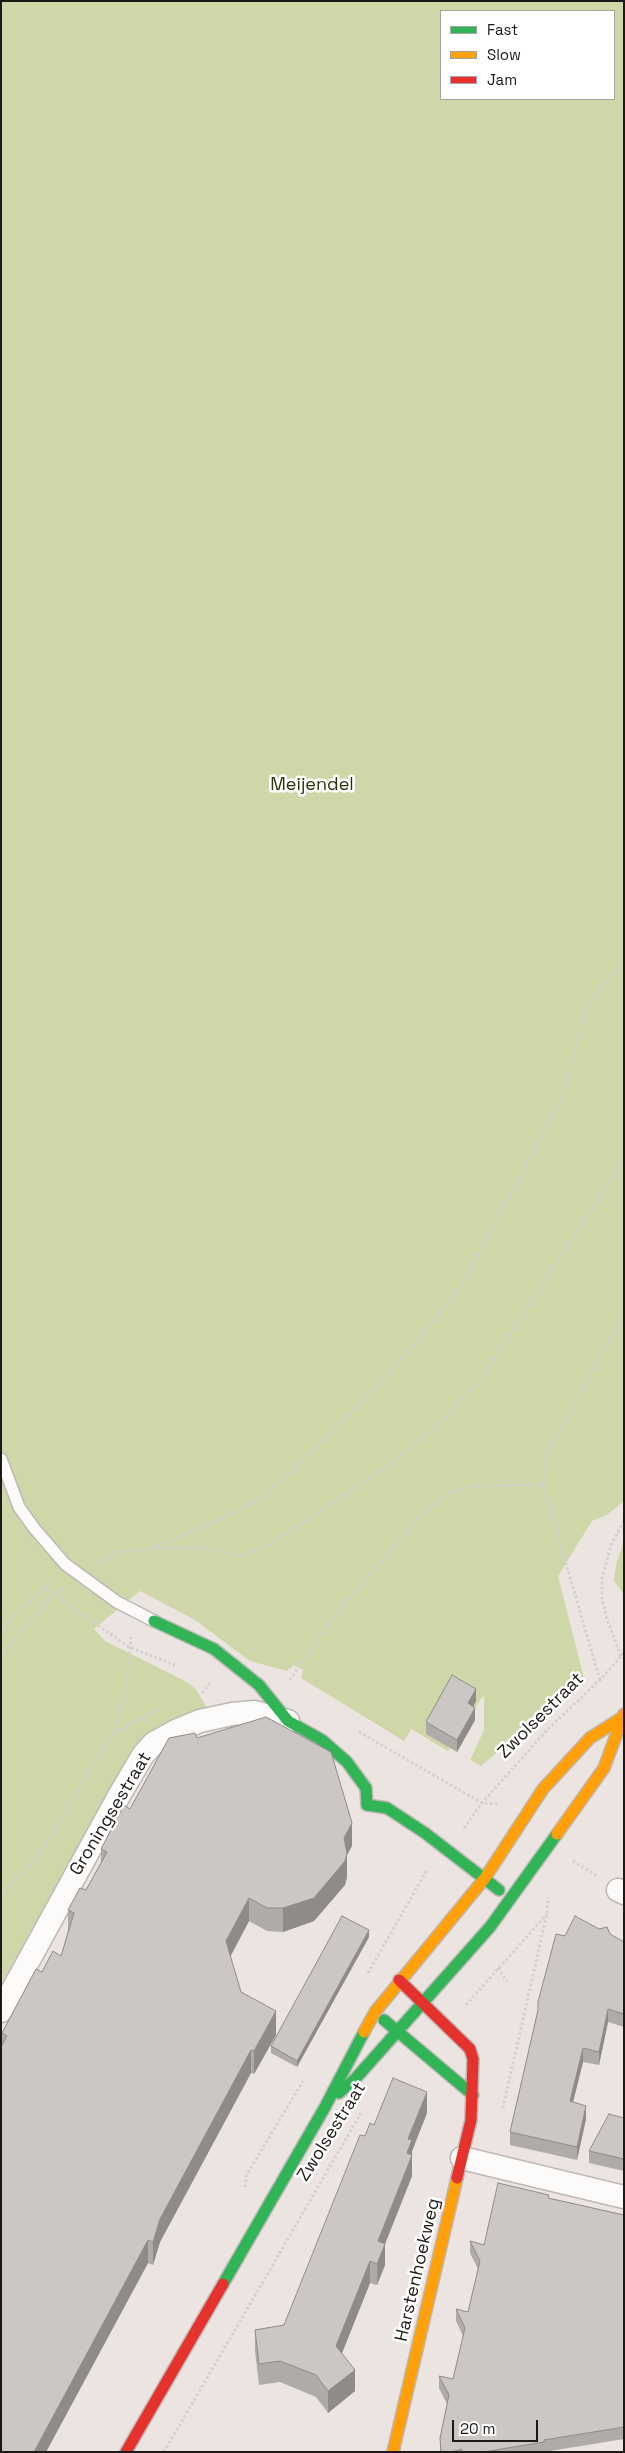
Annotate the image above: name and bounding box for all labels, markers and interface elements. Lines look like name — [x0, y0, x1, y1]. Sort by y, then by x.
legend — [440, 10, 615, 100]
text: Fast — [487, 20, 518, 39]
text: Slow — [487, 45, 521, 64]
text: Jam — [487, 70, 517, 89]
park label: Meijendel — [270, 774, 354, 796]
street label: Zwolsestraat — [494, 1669, 588, 1763]
street label: Groningsestraat — [66, 1748, 156, 1880]
street label: Zwolsestraat — [293, 2079, 371, 2185]
street label: Harstenhoekweg — [391, 2196, 445, 2344]
scale bar — [455, 2410, 541, 2442]
text: 20 m — [460, 2419, 495, 2438]

